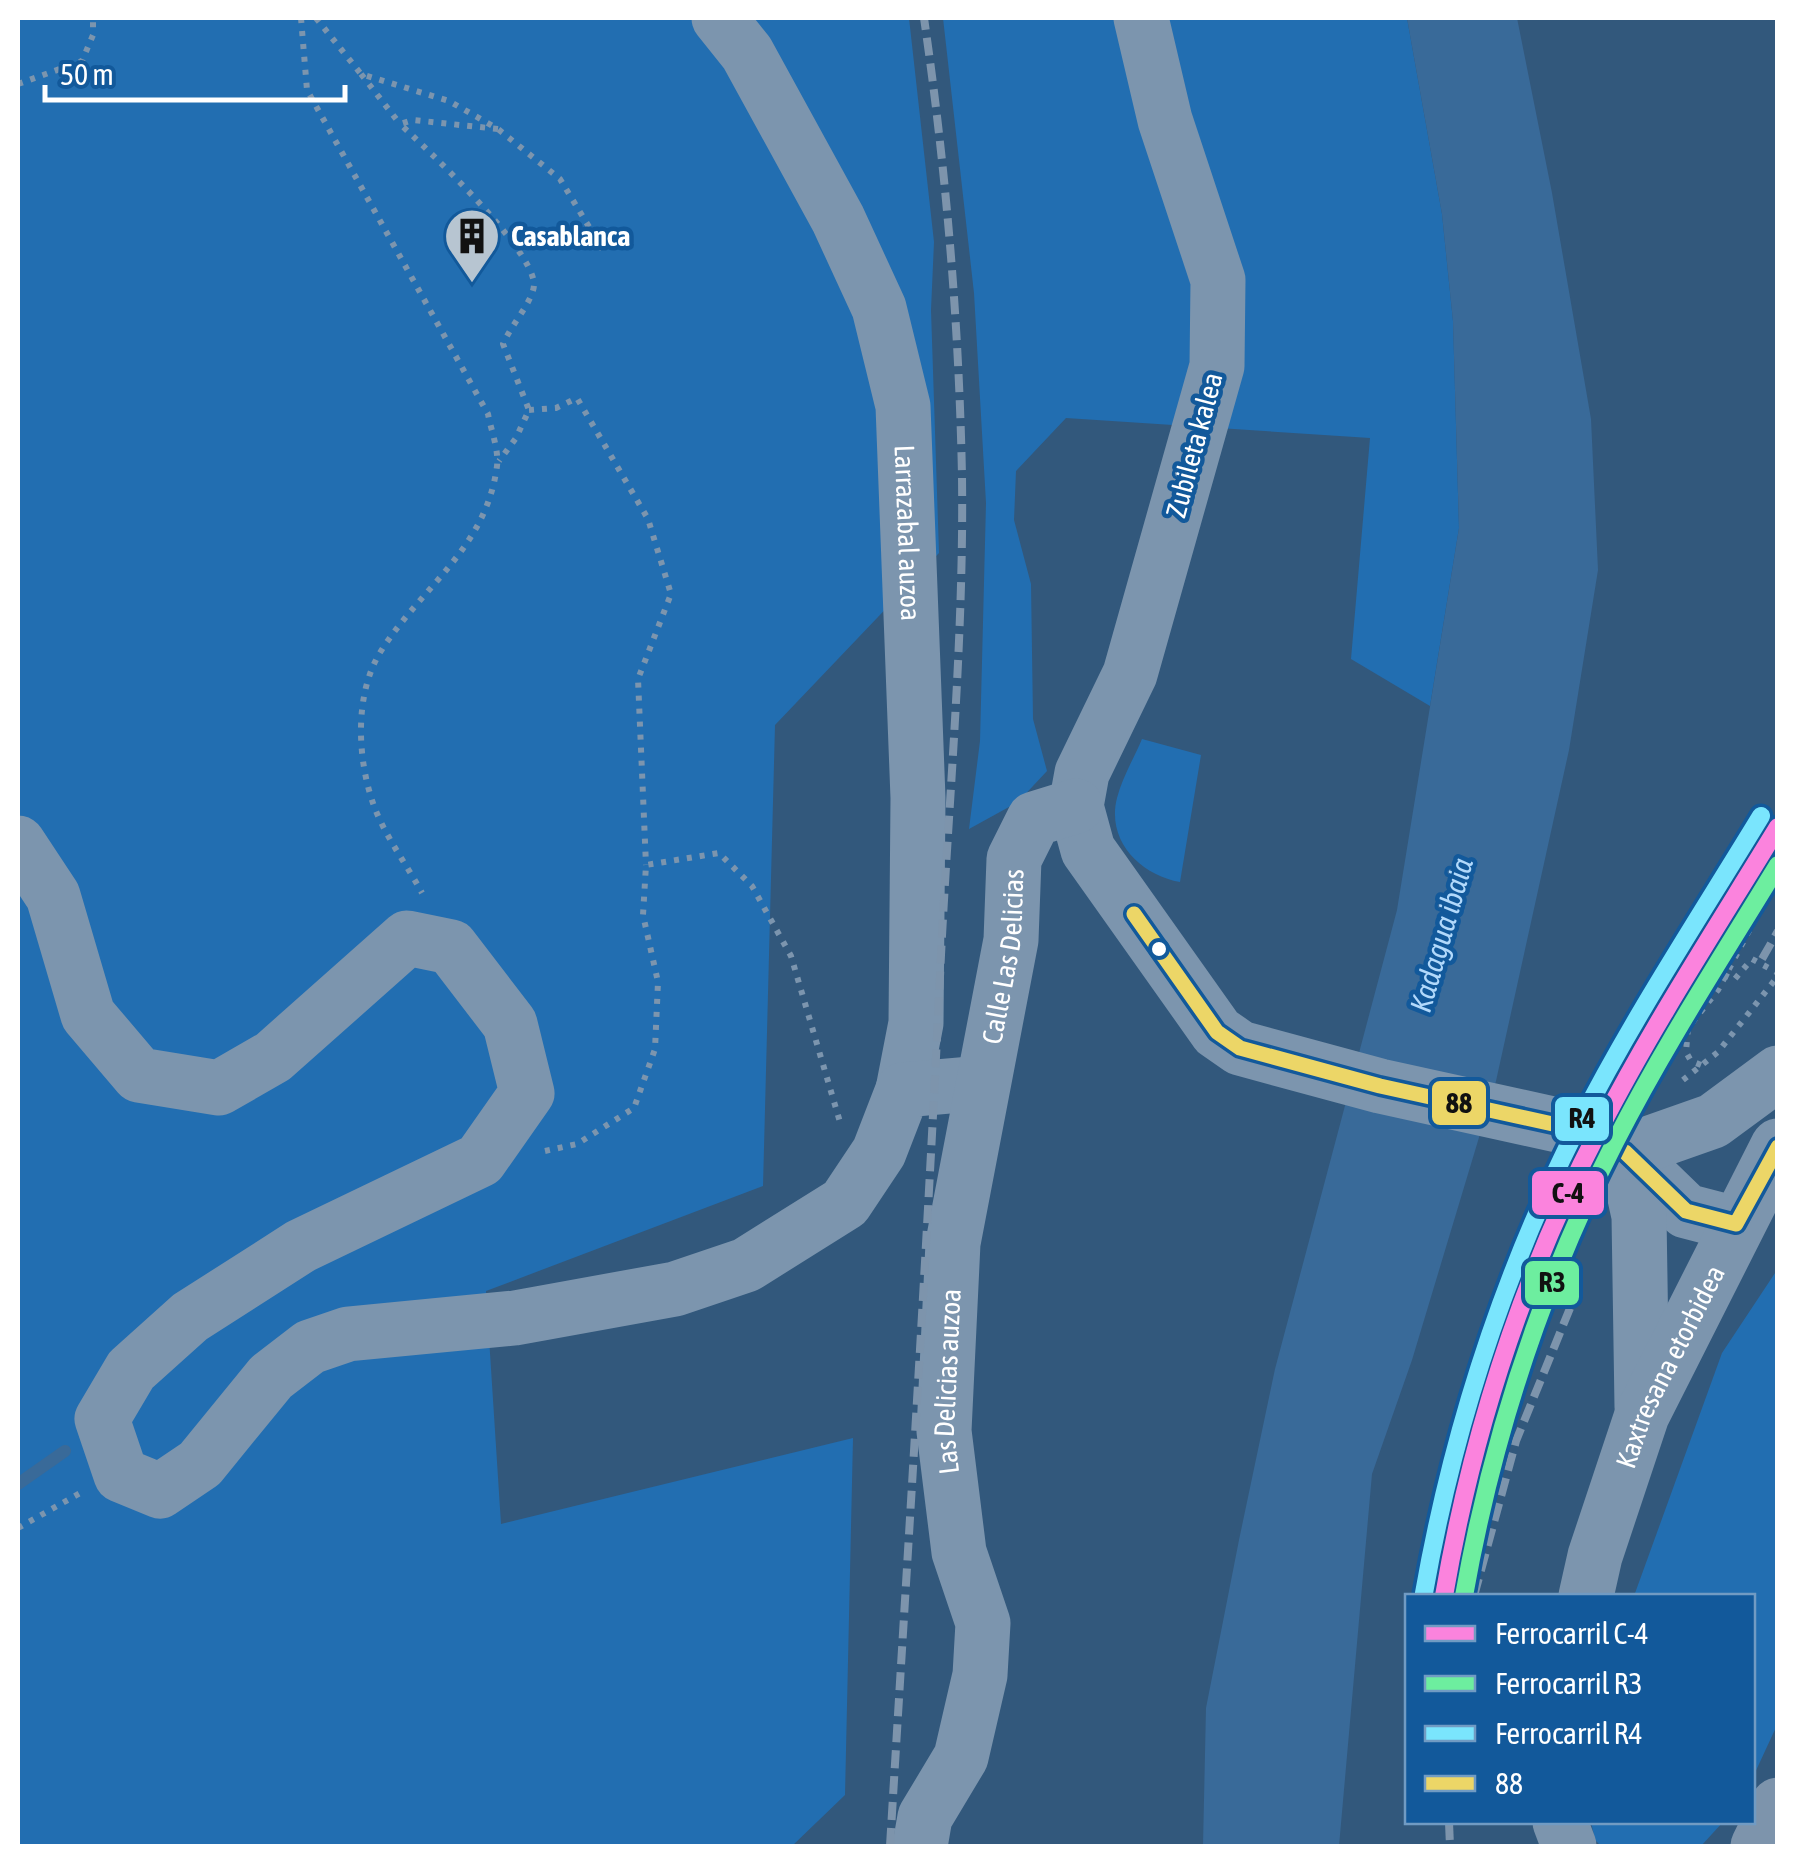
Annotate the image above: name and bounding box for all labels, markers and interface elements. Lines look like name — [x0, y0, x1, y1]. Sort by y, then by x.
scale bar — [45, 40, 345, 102]
text: 50 m — [60, 57, 114, 91]
building icon: Casablanca — [442, 206, 502, 285]
place label: Casablanca — [511, 220, 630, 252]
street label: Zubileta kalea — [1159, 369, 1229, 521]
street label: Larrazabal auzoa — [888, 444, 927, 622]
water label: Kadagua ibaia — [1403, 854, 1479, 1016]
street label: Calle Las Delicias — [975, 869, 1030, 1047]
unlabelled marker — [1149, 939, 1169, 959]
line badge: 88 — [1430, 1079, 1488, 1127]
text: 88 — [1446, 1087, 1472, 1119]
line badge: R4 — [1553, 1095, 1611, 1143]
text: R4 — [1568, 1102, 1596, 1134]
line badge: C-4 — [1530, 1169, 1606, 1217]
text: C-4 — [1552, 1177, 1584, 1209]
line badge: R3 — [1523, 1259, 1581, 1307]
street label: Kaxtresana etorbidea — [1609, 1260, 1731, 1472]
text: R3 — [1538, 1266, 1566, 1298]
street label: Las Delicias auzoa — [928, 1288, 967, 1476]
legend — [1405, 1594, 1755, 1824]
text: Ferrocarril C-4 — [1495, 1616, 1649, 1650]
text: Ferrocarril R3 — [1495, 1666, 1643, 1700]
text: Ferrocarril R4 — [1495, 1716, 1643, 1750]
text: 88 — [1495, 1766, 1523, 1800]

